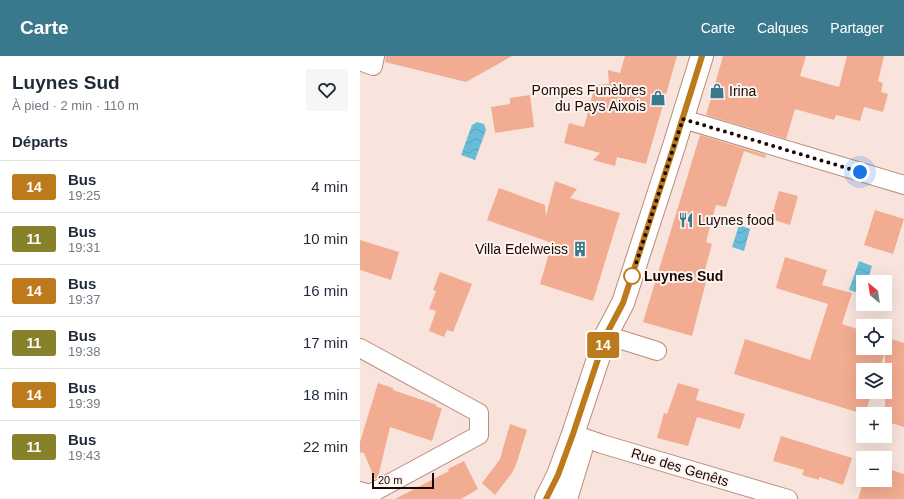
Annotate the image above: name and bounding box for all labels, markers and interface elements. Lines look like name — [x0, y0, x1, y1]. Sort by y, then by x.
text: Carte — [20, 17, 69, 38]
text: Carte — [701, 20, 735, 36]
text: Calques — [757, 20, 808, 36]
text: Partager — [830, 20, 884, 36]
button: heart — [306, 69, 348, 111]
text: Luynes Sud — [12, 72, 120, 93]
place label: Pompes Funèbres du Pays Aixois — [532, 82, 646, 114]
shop icon: Irina — [708, 82, 726, 100]
place label: Irina — [729, 83, 756, 99]
shop icon: Pompes Funèbres du Pays Aixois — [649, 89, 667, 107]
text: À pied · 2 min · 110 m — [12, 98, 139, 113]
text: Départs — [12, 133, 68, 150]
your location — [850, 162, 870, 182]
text: Bus — [68, 171, 96, 188]
text: 4 min — [311, 178, 348, 195]
text: 14 — [26, 179, 42, 195]
text: 19:25 — [68, 188, 101, 203]
restaurant icon: Luynes food — [677, 211, 695, 229]
place label: Luynes food — [698, 212, 774, 228]
text: Bus — [68, 223, 96, 240]
text: 10 min — [303, 230, 348, 247]
text: 11 — [27, 231, 41, 247]
text: 19:31 — [68, 240, 101, 255]
building icon: Villa Edelweiss — [571, 240, 589, 258]
place label: Villa Edelweiss — [475, 241, 568, 257]
marker: Luynes Sud — [623, 267, 641, 285]
place label: Luynes Sud — [644, 268, 723, 284]
text: Bus — [68, 275, 96, 292]
north arrow — [856, 275, 892, 311]
map controls — [856, 275, 892, 487]
text: 16 min — [303, 282, 348, 299]
text: 14 — [26, 283, 42, 299]
text: 19:37 — [68, 292, 101, 307]
button: locate — [856, 319, 892, 355]
text: Bus — [68, 327, 96, 344]
line badge: 14 — [585, 332, 621, 358]
text: 17 min — [303, 334, 348, 351]
text: 11 — [27, 335, 41, 351]
text: 14 — [595, 337, 611, 353]
text: 19:38 — [68, 344, 101, 359]
button: layers — [856, 363, 892, 399]
text: Bus — [68, 379, 96, 396]
text: 18 min — [303, 386, 348, 403]
text: 14 — [26, 387, 42, 403]
text: 19:39 — [68, 396, 101, 411]
button: + — [856, 407, 892, 443]
text: Bus — [68, 431, 96, 448]
text: 22 min — [303, 438, 348, 455]
text: 11 — [27, 439, 41, 455]
street label: Rue des Genêts — [629, 445, 731, 489]
text: 19:43 — [68, 448, 101, 463]
button: − — [856, 451, 892, 487]
scale bar — [372, 471, 434, 490]
text: 20 m — [378, 474, 402, 486]

